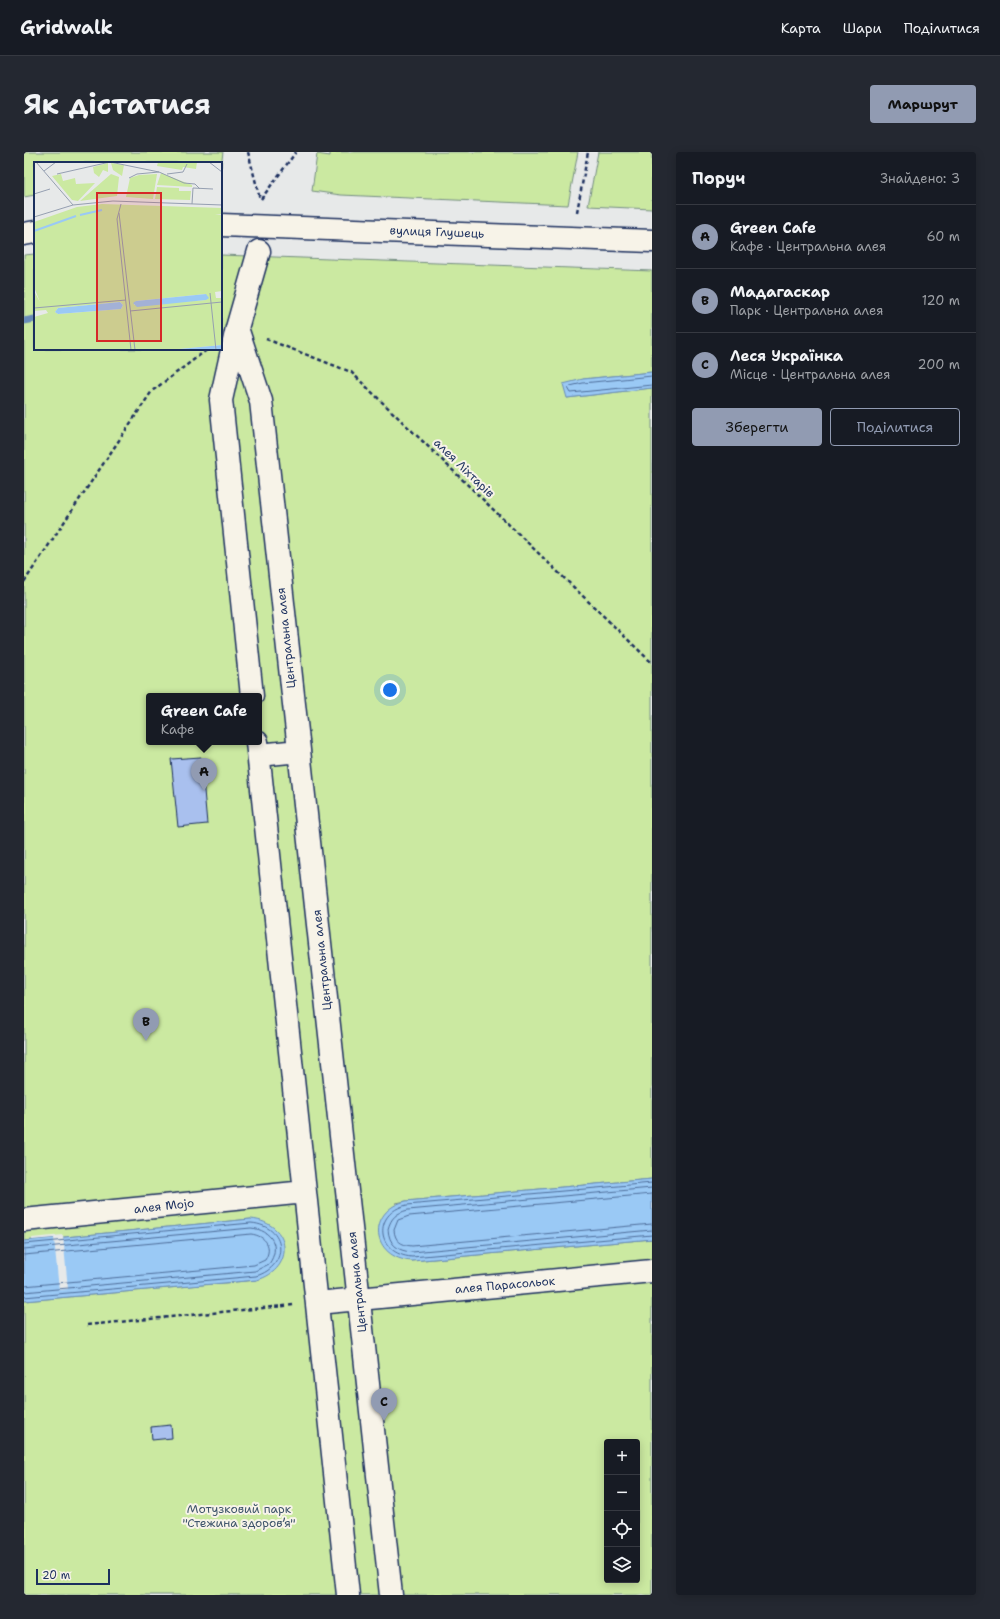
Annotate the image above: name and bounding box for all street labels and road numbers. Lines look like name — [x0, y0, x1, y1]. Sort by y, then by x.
street label: вулиця Глушець — [389, 222, 485, 242]
street label: алея Ліхтарів — [430, 435, 498, 501]
street label: Центральна алея — [273, 587, 299, 689]
street label: Центральна алея — [309, 909, 335, 1011]
street label: алея Mojo — [133, 1195, 195, 1217]
street label: Центральна алея — [344, 1231, 370, 1333]
street label: алея Парасольок — [454, 1273, 556, 1297]

